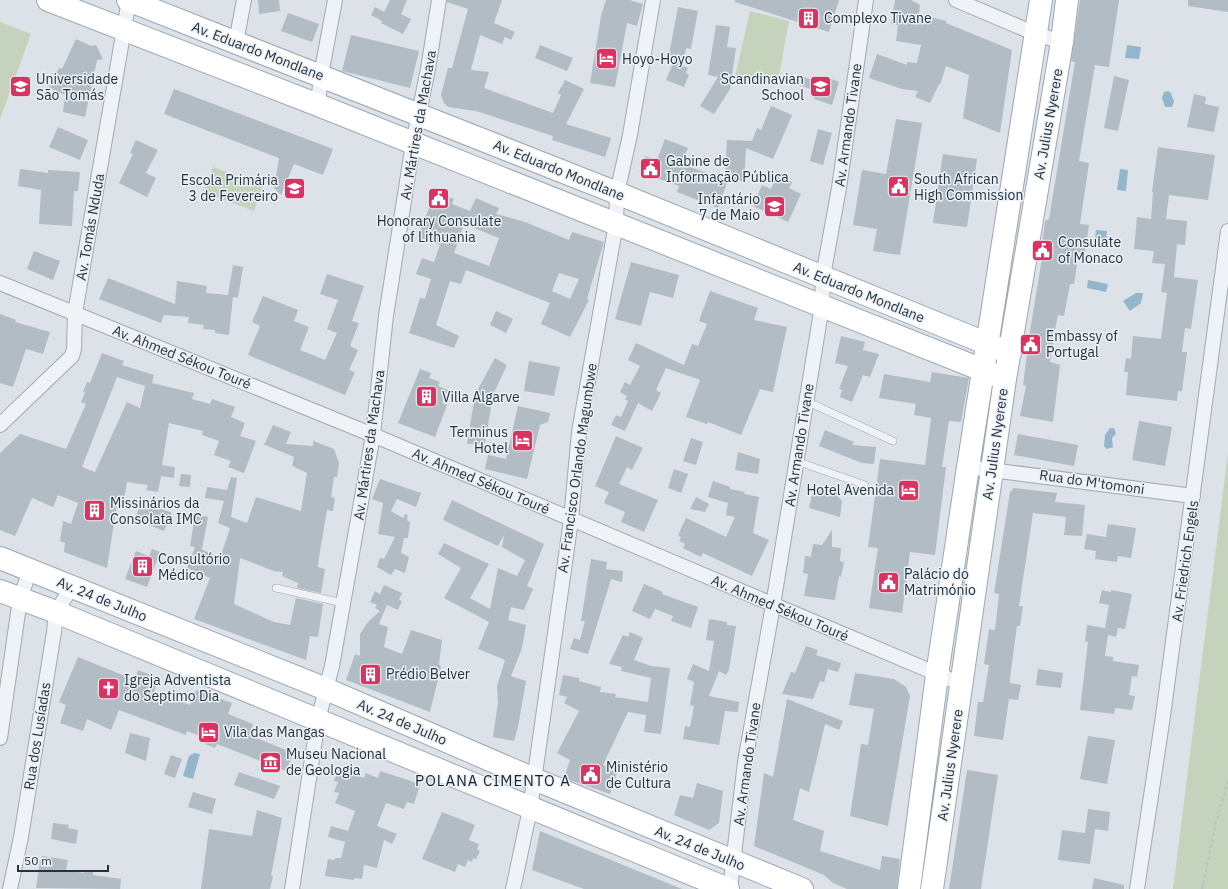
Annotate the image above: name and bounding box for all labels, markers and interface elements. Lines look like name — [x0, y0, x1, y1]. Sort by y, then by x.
building icon: Complexo Tivane — [796, 5, 822, 31]
place label: Complexo Tivane — [824, 9, 932, 27]
street label: Av. Eduardo Mondlane — [189, 17, 327, 85]
hotel icon: Hoyo-Hoyo — [594, 46, 620, 72]
street label: Av. Mártires da Machava — [396, 48, 440, 201]
place label: Hoyo-Hoyo — [622, 50, 693, 68]
street label: Av. Armando Tivane — [830, 62, 866, 188]
street label: Av. Julius Nyerere — [1029, 67, 1067, 181]
place label: Universidade São Tomás — [36, 70, 119, 104]
place label: Scandinavian School — [721, 70, 804, 104]
school or university icon: Universidade São Tomás — [8, 74, 34, 100]
school or university icon: Scandinavian School — [807, 74, 833, 100]
street label: Av. Eduardo Mondlane — [491, 135, 628, 205]
place label: Gabine de Informação Pública — [666, 152, 789, 186]
public building icon: Gabine de Informação Pública — [638, 156, 664, 182]
place label: South African High Commission — [914, 170, 1023, 204]
place label: Escola Primária 3 de Fevereiro — [181, 171, 279, 205]
street label: Av. Tomás Nduda — [72, 172, 108, 282]
public building icon: South African High Commission — [885, 174, 911, 200]
school or university icon: Escola Primária 3 de Fevereiro — [281, 175, 307, 201]
public building icon: Honorary Consulate of Lithuania — [426, 186, 452, 212]
place label: Infantário 7 de Maio — [698, 190, 760, 224]
school or university icon: Infantário 7 de Maio — [762, 194, 788, 220]
place label: Honorary Consulate of Lithuania — [377, 212, 502, 246]
place label: Consulate of Monaco — [1058, 233, 1123, 267]
public building icon: Consulate of Monaco — [1030, 237, 1056, 263]
street label: Av. Eduardo Mondlane — [791, 257, 928, 327]
street label: Av. Ahmed Sékou Touré — [110, 321, 254, 393]
place label: Embassy of Portugal — [1046, 327, 1118, 361]
public building icon: Embassy of Portugal — [1017, 331, 1043, 357]
street label: Av. Francisco Orlando Magumbwe — [553, 362, 601, 574]
street label: Av. Mártires da Machava — [350, 368, 389, 521]
street label: Av. Armando Tivane — [780, 382, 818, 508]
building icon: Villa Algarve — [414, 384, 440, 410]
street label: Av. Julius Nyerere — [978, 387, 1012, 501]
place label: Villa Algarve — [442, 388, 520, 406]
place label: Terminus Hotel — [450, 423, 508, 457]
hotel icon: Terminus Hotel — [510, 427, 536, 453]
street label: Av. Ahmed Sékou Touré — [409, 444, 553, 518]
street label: Rua do M'tomoni — [1038, 466, 1146, 498]
hotel icon: Hotel Avenida — [896, 477, 922, 503]
place label: Hotel Avenida — [806, 481, 895, 499]
place label: Missinários da Consolata IMC — [110, 494, 202, 528]
building icon: Missinários da Consolata IMC — [82, 498, 108, 524]
street label: Av. Friedrich Engels — [1168, 499, 1202, 623]
place label: Consultório Médico — [158, 550, 230, 584]
building icon: Consultório Médico — [129, 554, 155, 580]
place label: Palácio do Matrimónio — [904, 565, 976, 599]
public building icon: Palácio do Matrimónio — [876, 569, 902, 595]
street label: Av. Ahmed Sékou Touré — [708, 571, 852, 645]
street label: Av. 24 de Julho — [54, 573, 150, 625]
building icon: Prédio Belver — [357, 661, 383, 687]
place label: Prédio Belver — [386, 665, 470, 683]
place label: Igreja Adventista do Septimo Dia — [124, 671, 232, 705]
church icon: Igreja Adventista do Septimo Dia — [96, 675, 122, 701]
street label: Rua dos Lusíadas — [20, 681, 54, 791]
street label: Av. 24 de Julho — [354, 695, 450, 749]
street label: Av. Armando Tivane — [729, 701, 765, 827]
street label: Av. Julius Nyerere — [933, 708, 967, 822]
hotel icon: Vila das Mangas — [195, 719, 221, 745]
place label: Vila das Mangas — [224, 723, 325, 741]
place label: Museu Nacional de Geologia — [286, 745, 386, 779]
museum icon: Museu Nacional de Geologia — [258, 749, 284, 775]
place label: Ministério de Cultura — [606, 758, 671, 792]
public building icon: Ministério de Cultura — [578, 762, 604, 788]
district label: POLANA CIMENTO A — [415, 771, 571, 790]
street label: Av. 24 de Julho — [652, 822, 748, 874]
scale bar — [18, 847, 108, 873]
text: 50 m — [24, 853, 52, 868]

